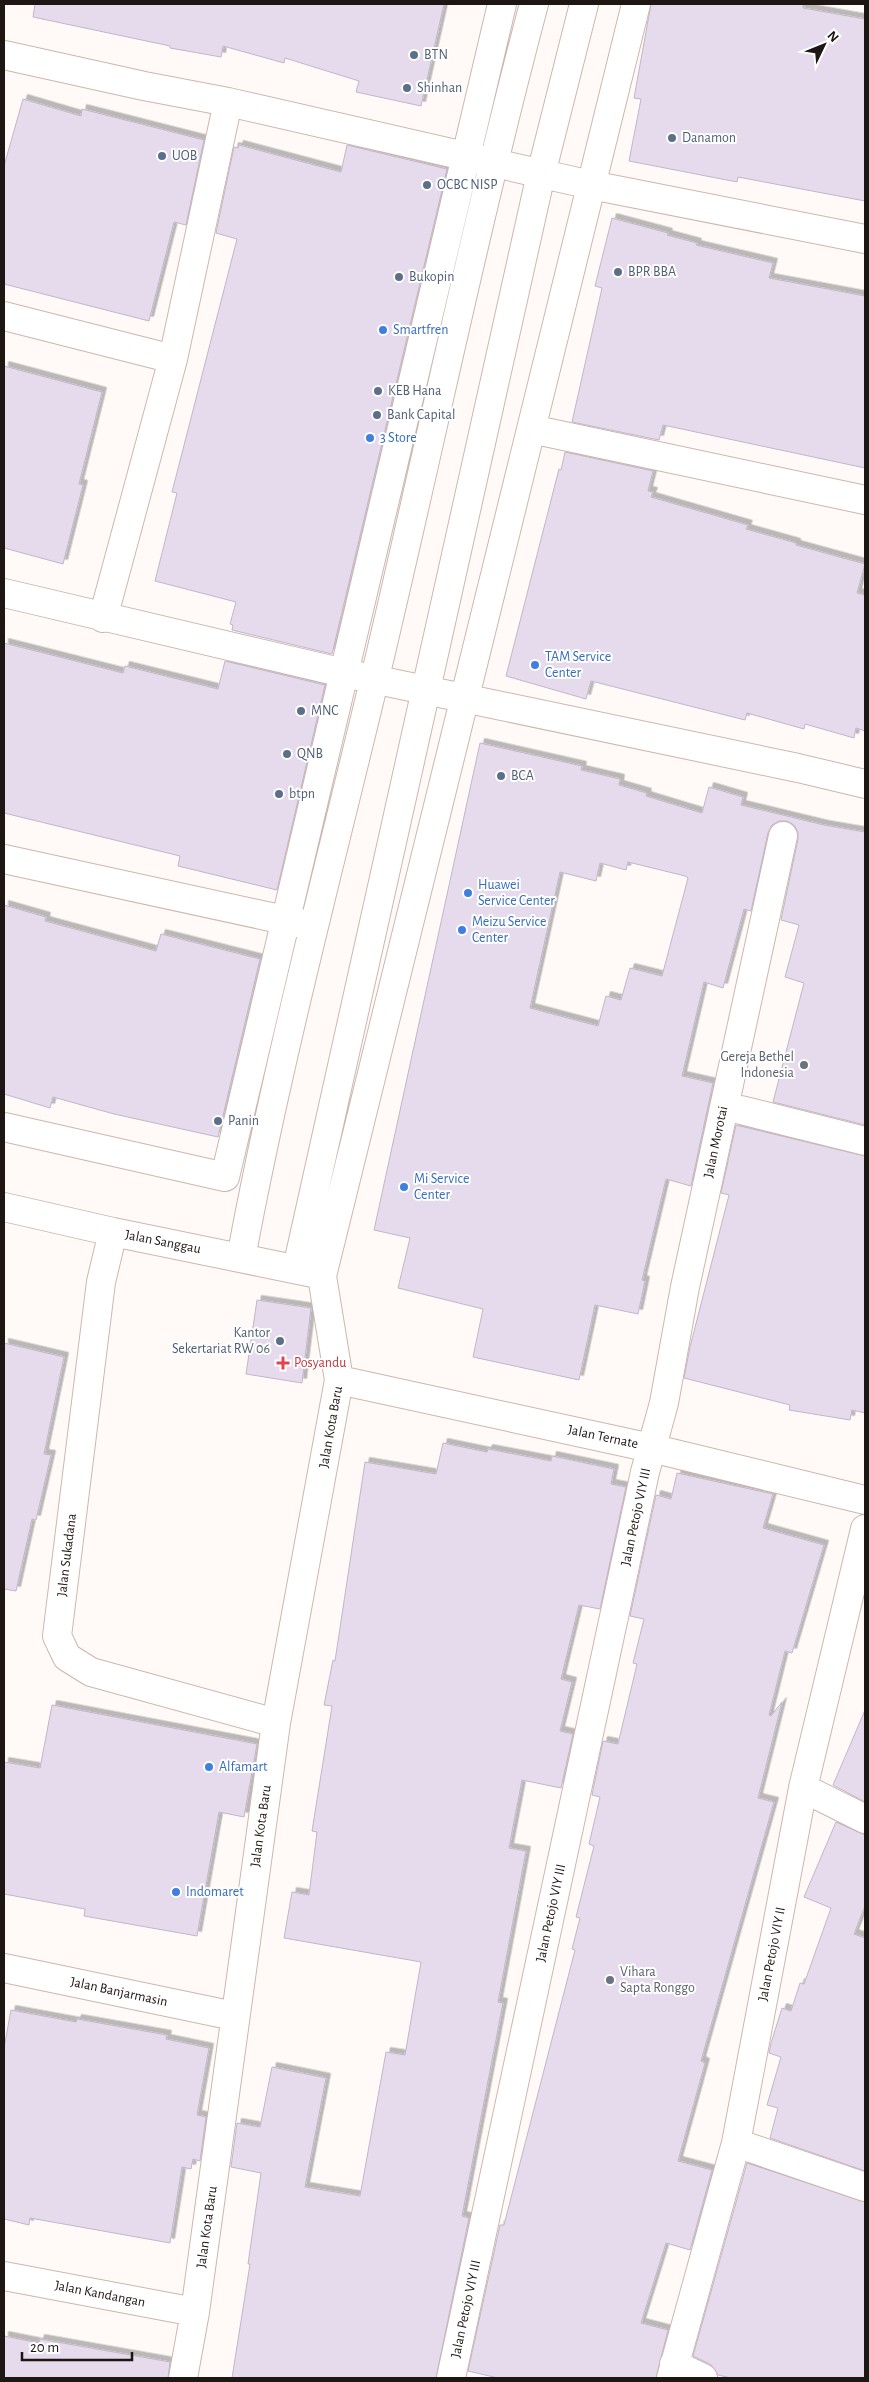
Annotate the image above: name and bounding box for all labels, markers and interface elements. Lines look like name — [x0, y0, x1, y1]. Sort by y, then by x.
north arrow — [799, 20, 849, 70]
text: N — [824, 28, 841, 45]
place label: BTN — [424, 48, 448, 62]
marker: BTN — [408, 49, 420, 61]
place label: Shinhan — [417, 81, 462, 95]
marker: Shinhan — [401, 82, 413, 94]
place label: Danamon — [682, 131, 736, 145]
marker: Danamon — [666, 132, 678, 144]
place label: UOB — [172, 149, 197, 163]
marker: UOB — [156, 150, 168, 162]
place label: OCBC NISP — [437, 178, 497, 192]
marker: OCBC NISP — [421, 179, 433, 191]
place label: BPR BBA — [628, 265, 676, 279]
marker: BPR BBA — [612, 266, 624, 278]
place label: Bukopin — [409, 270, 454, 284]
marker: Bukopin — [393, 271, 405, 283]
place label: Smartfren — [393, 323, 448, 337]
marker: Smartfren — [377, 324, 389, 336]
place label: KEB Hana — [388, 384, 442, 398]
marker: KEB Hana — [372, 385, 384, 397]
place label: Bank Capital — [387, 408, 455, 422]
marker: Bank Capital — [371, 409, 383, 421]
place label: 3 Store — [380, 431, 417, 445]
marker: 3 Store — [364, 432, 376, 444]
place label: TAM Service Center — [545, 650, 611, 680]
marker: TAM Service Center — [529, 659, 541, 671]
place label: MNC — [311, 704, 339, 718]
marker: MNC — [295, 705, 307, 717]
place label: QNB — [297, 747, 323, 761]
marker: QNB — [281, 748, 293, 760]
place label: BCA — [511, 769, 534, 783]
marker: BCA — [495, 770, 507, 782]
place label: btpn — [289, 787, 315, 801]
marker: btpn — [273, 788, 285, 800]
place label: Huawei Service Center — [478, 878, 555, 908]
marker: Huawei Service Center — [462, 887, 474, 899]
place label: Meizu Service Center — [472, 915, 546, 945]
marker: Meizu Service Center — [456, 924, 468, 936]
place label: Gereja Bethel Indonesia — [720, 1050, 795, 1080]
marker: Gereja Bethel Indonesia — [798, 1059, 810, 1071]
street label: Jalan Morotai — [702, 1105, 730, 1179]
place label: Panin — [228, 1114, 259, 1128]
marker: Panin — [212, 1115, 224, 1127]
place label: Mi Service Center — [414, 1172, 469, 1202]
marker: Mi Service Center — [398, 1181, 410, 1193]
street label: Jalan Sanggau — [124, 1228, 202, 1256]
place label: Kantor Sekertariat RW 06 — [172, 1326, 270, 1356]
marker: Kantor Sekertariat RW 06 — [274, 1335, 286, 1347]
marker: Posyandu — [276, 1356, 290, 1370]
place label: Posyandu — [294, 1356, 346, 1370]
street label: Jalan Kota Baru — [317, 1385, 345, 1469]
street label: Jalan Ternate — [567, 1423, 639, 1451]
street label: Jalan Petojo VIY III — [619, 1467, 653, 1567]
street label: Jalan Sukadana — [55, 1512, 79, 1597]
place label: Alfamart — [219, 1760, 268, 1774]
marker: Alfamart — [203, 1761, 215, 1773]
street label: Jalan Kota Baru — [248, 1784, 274, 1868]
street label: Jalan Petojo VIY III — [534, 1863, 568, 1963]
place label: Indomaret — [186, 1885, 244, 1899]
marker: Indomaret — [170, 1886, 182, 1898]
street label: Jalan Petojo VIY II — [756, 1906, 788, 2002]
place label: Vihara Sapta Ronggo — [620, 1965, 695, 1995]
marker: Vihara Sapta Ronggo — [604, 1974, 616, 1986]
street label: Jalan Banjarmasin — [69, 1975, 169, 2009]
street label: Jalan Kota Baru — [194, 2185, 220, 2269]
street label: Jalan Petojo VIY III — [449, 2259, 483, 2359]
street label: Jalan Kandangan — [54, 2278, 146, 2310]
scale bar — [22, 2330, 132, 2362]
text: 20 m — [30, 2340, 59, 2355]

